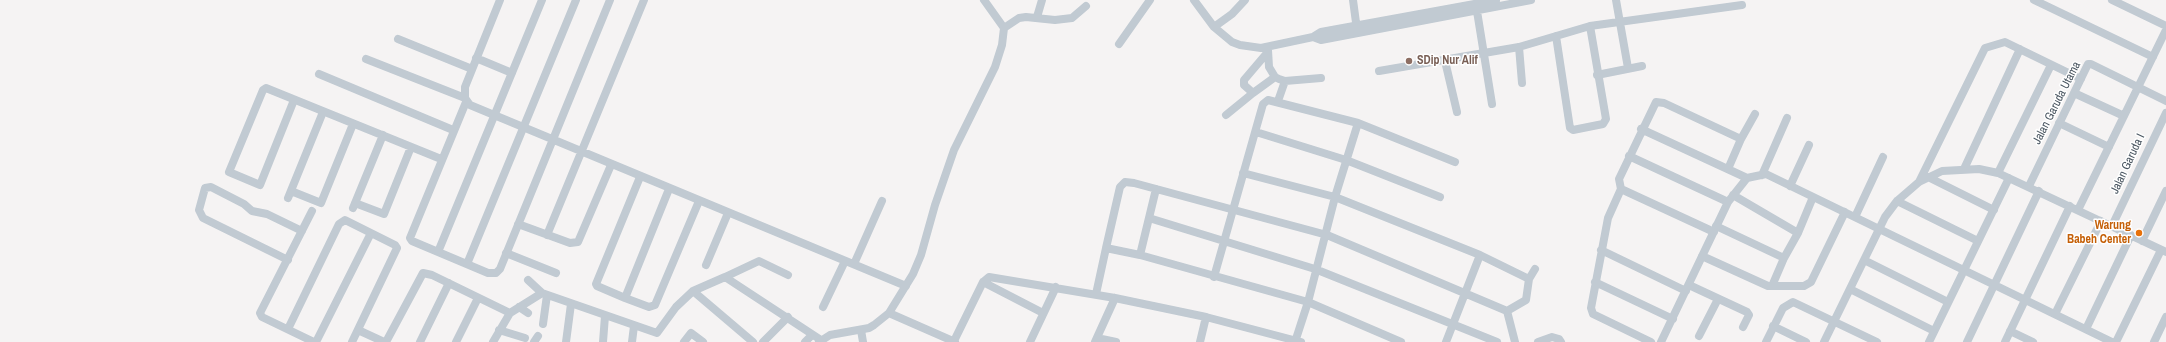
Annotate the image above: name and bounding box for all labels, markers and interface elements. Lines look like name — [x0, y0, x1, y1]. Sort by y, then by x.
place label: SDip Nur Alif — [1417, 54, 1478, 68]
marker: SDip Nur Alif — [1404, 56, 1414, 66]
street label: Jalan Garuda Utama — [2030, 59, 2084, 147]
street label: Jalan Garuda I — [2108, 132, 2148, 196]
place label: Warung Babeh Center — [2067, 219, 2131, 247]
marker: Warung Babeh Center — [2134, 228, 2144, 238]

